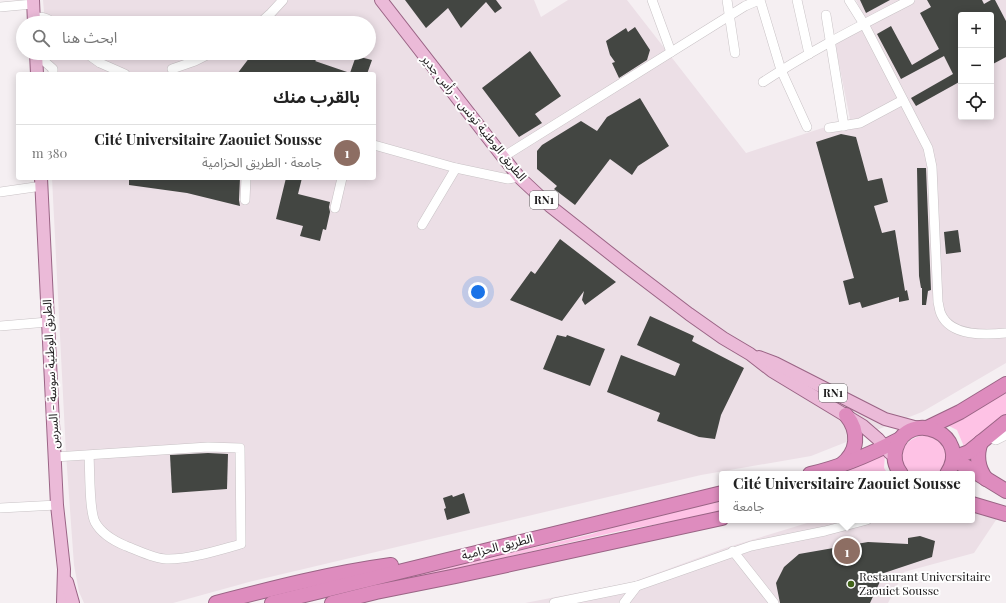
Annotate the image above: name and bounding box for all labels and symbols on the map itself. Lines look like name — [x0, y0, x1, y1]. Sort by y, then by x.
street label: الطريق الوطنية تونس - رأس جدير — [417, 50, 531, 185]
road number: RN1 — [530, 191, 558, 209]
your location — [468, 282, 488, 302]
street label: الطريق الوطنية سوسة - السرس — [38, 299, 63, 449]
road number: RN1 — [819, 384, 847, 402]
street label: الطريق الحزامية — [460, 529, 534, 564]
pin: 1 — [834, 536, 860, 566]
place label: Restaurant Universitaire Zaouiet Sousse — [859, 568, 991, 598]
marker: Restaurant Universitaire Zaouiet Sousse — [846, 579, 856, 589]

